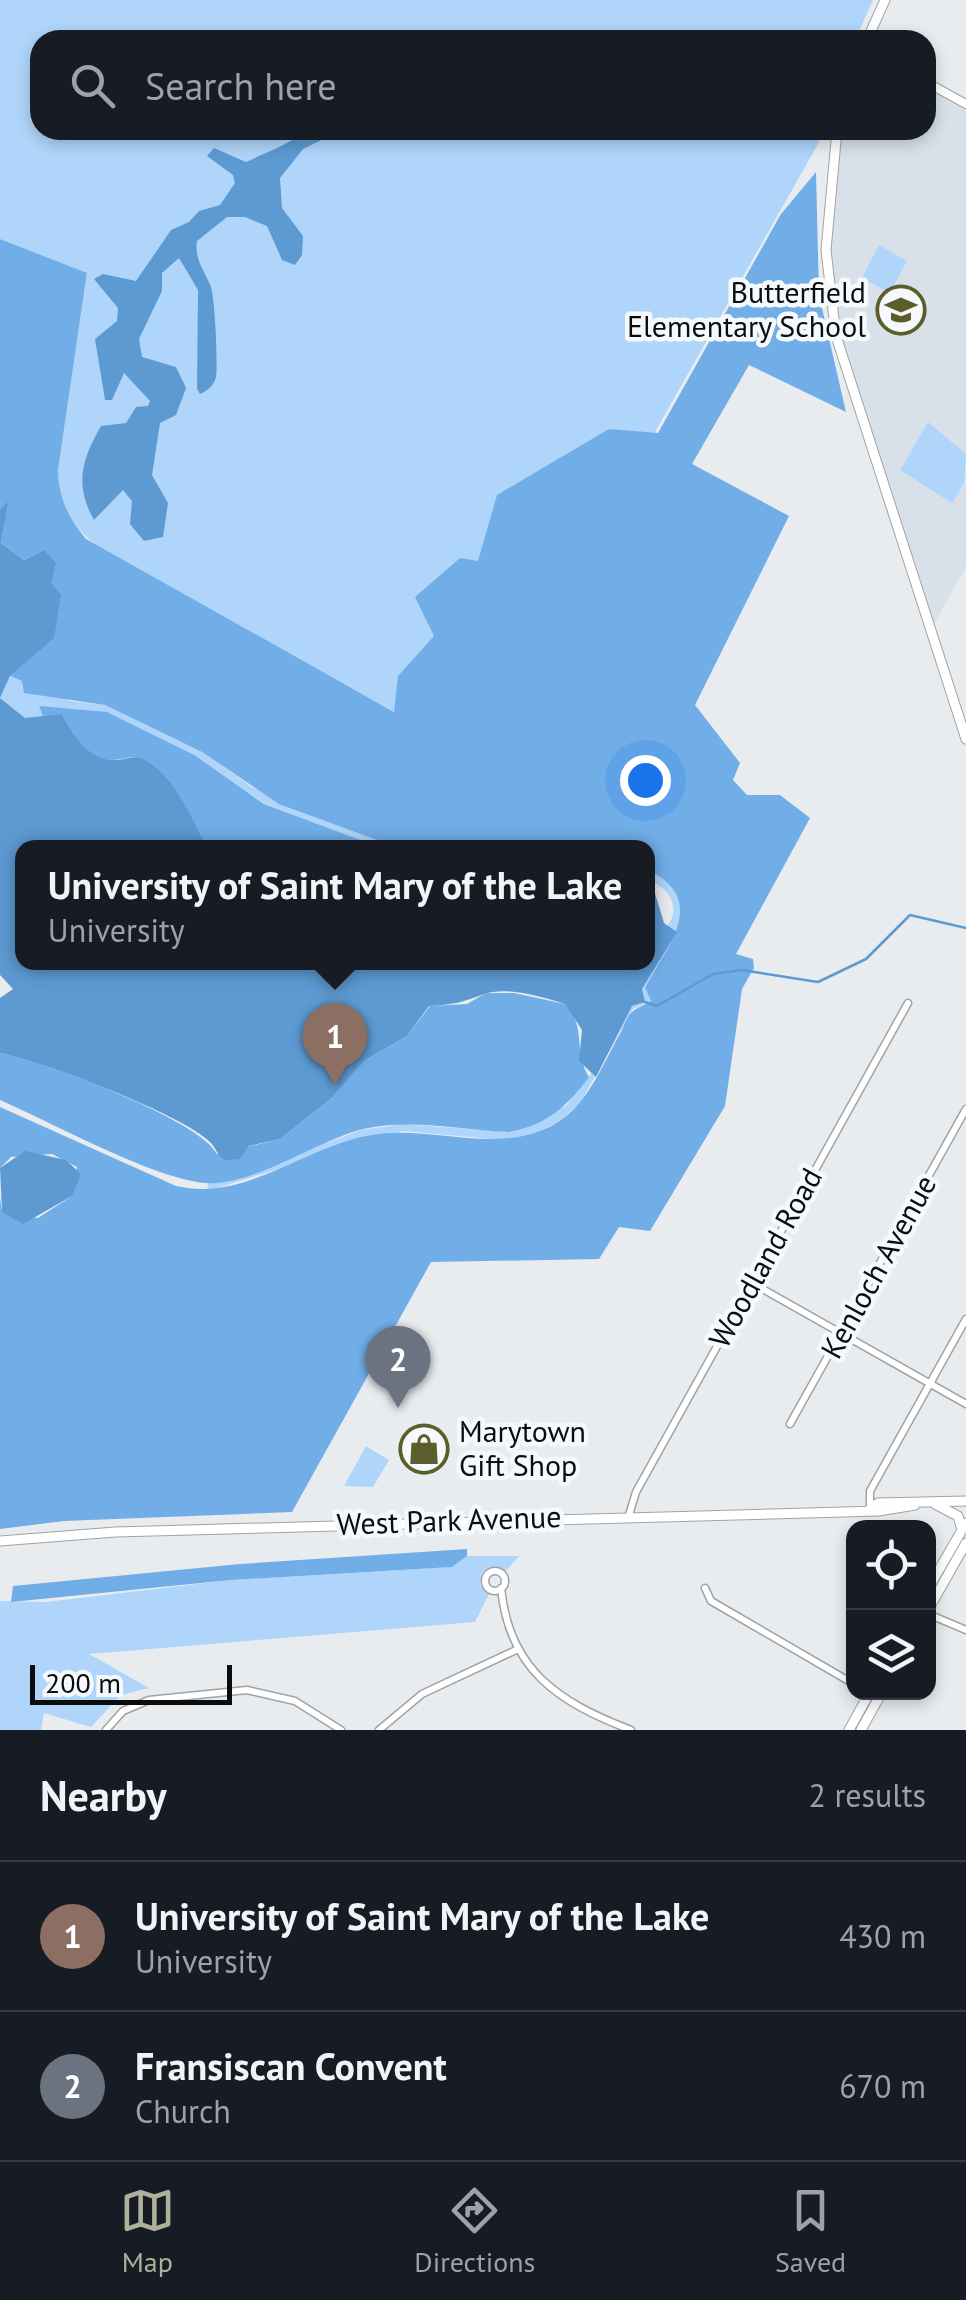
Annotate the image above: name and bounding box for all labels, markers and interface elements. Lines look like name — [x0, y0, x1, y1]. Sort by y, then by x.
search box — [30, 30, 936, 140]
icon: search — [65, 58, 120, 113]
text: Search here — [145, 61, 337, 110]
place label: Butterfield Elementary School — [627, 272, 866, 345]
school or university icon: Butterfield Elementary School — [875, 284, 927, 336]
your location — [620, 755, 671, 806]
popup — [15, 840, 655, 970]
text: University of Saint Mary of the Lake — [48, 860, 622, 909]
text: University — [48, 909, 185, 951]
pin: 1 — [302, 1002, 368, 1085]
street label: Woodland Road — [699, 1161, 830, 1354]
street label: Kenloch Avenue — [811, 1168, 944, 1365]
pin: 2 — [366, 1326, 430, 1408]
place label: Marytown Gift Shop — [459, 1411, 586, 1484]
shop icon: Marytown Gift Shop — [398, 1423, 450, 1475]
street label: West Park Avenue — [336, 1496, 562, 1543]
map controls — [846, 1520, 936, 1700]
button: locate — [846, 1520, 936, 1610]
button: layers — [846, 1610, 936, 1700]
scale bar — [30, 1660, 232, 1704]
text: 200 m — [45, 1664, 121, 1701]
text: Nearby — [40, 1768, 167, 1823]
text: 2 results — [808, 1774, 926, 1816]
text: University of Saint Mary of the Lake — [135, 1891, 709, 1940]
text: 1 — [63, 1915, 82, 1957]
text: 430 m — [839, 1915, 926, 1957]
text: University — [135, 1940, 272, 1982]
text: Fransiscan Convent — [135, 2041, 447, 2090]
text: 2 — [63, 2065, 82, 2107]
text: 670 m — [839, 2065, 926, 2107]
text: Church — [135, 2090, 231, 2132]
tab: Map — [120, 2183, 175, 2280]
tab: Directions — [414, 2183, 535, 2280]
tab: Saved — [775, 2183, 846, 2280]

